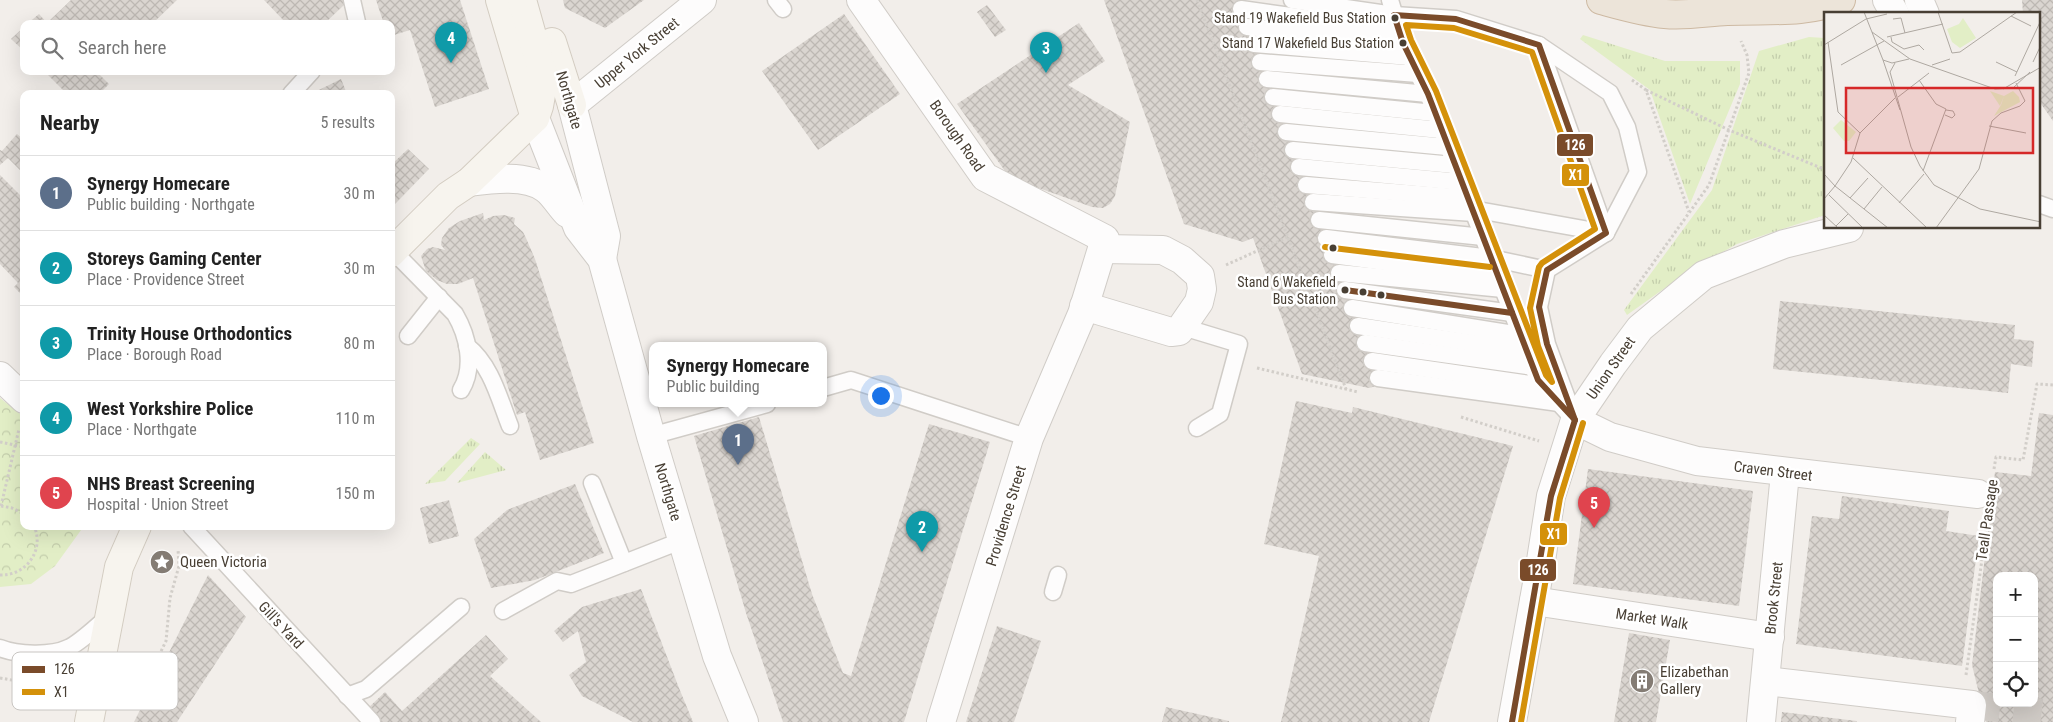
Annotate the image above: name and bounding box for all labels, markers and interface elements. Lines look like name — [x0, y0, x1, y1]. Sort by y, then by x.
place label: Stand 19 Wakefield Bus Station — [1214, 10, 1386, 26]
inset map — [1824, 12, 2040, 229]
marker: Stand 19 Wakefield Bus Station — [1390, 13, 1400, 23]
street label: Upper York Street — [591, 14, 683, 92]
search box — [20, 20, 395, 75]
pin: 4 — [435, 22, 467, 63]
pin: 3 — [1030, 32, 1062, 73]
icon: search — [38, 34, 66, 62]
place label: Stand 17 Wakefield Bus Station — [1222, 35, 1394, 51]
text: Search here — [78, 36, 166, 59]
marker: Stand 17 Wakefield Bus Station — [1398, 38, 1408, 48]
street label: Northgate — [552, 69, 586, 131]
street label: Borough Road — [926, 97, 988, 175]
text: Nearby — [40, 111, 99, 135]
text: 5 results — [320, 113, 375, 132]
line badge: 126 — [1556, 133, 1594, 157]
text: 126 — [1564, 137, 1586, 153]
line badge: X1 — [1561, 163, 1590, 187]
text: X1 — [1569, 167, 1583, 183]
text: Synergy Homecare — [87, 172, 230, 195]
text: 1 — [52, 184, 60, 203]
text: 30 m — [343, 184, 375, 203]
text: Public building · Northgate — [87, 195, 255, 214]
unlabelled marker — [1328, 243, 1338, 253]
text: Storeys Gaming Center — [87, 247, 262, 270]
text: 2 — [52, 259, 60, 278]
text: 30 m — [343, 259, 375, 278]
text: Place · Providence Street — [87, 270, 245, 289]
place label: Stand 6 Wakefield Bus Station — [1237, 274, 1336, 307]
marker: Stand 6 Wakefield Bus Station — [1340, 285, 1350, 295]
unlabelled marker — [1358, 287, 1368, 297]
unlabelled marker — [1376, 290, 1386, 300]
text: Trinity House Orthodontics — [87, 322, 292, 345]
street label: Union Street — [1583, 333, 1639, 403]
text: 3 — [52, 334, 60, 353]
text: 80 m — [343, 334, 375, 353]
popup — [649, 342, 827, 407]
text: Place · Borough Road — [87, 345, 222, 364]
text: Synergy Homecare — [667, 354, 809, 377]
text: Public building — [667, 377, 760, 396]
your location — [868, 383, 894, 409]
text: West Yorkshire Police — [87, 397, 253, 420]
text: 4 — [52, 409, 60, 428]
text: 110 m — [336, 409, 375, 428]
text: Place · Northgate — [87, 420, 197, 439]
pin: 1 — [722, 424, 754, 465]
street label: Craven Street — [1733, 457, 1813, 485]
street label: Northgate — [651, 461, 685, 523]
street label: Providence Street — [982, 463, 1030, 569]
text: NHS Breast Screening — [87, 472, 255, 495]
street label: Teall Passage — [1972, 478, 2002, 562]
text: 5 — [52, 484, 60, 503]
text: 150 m — [336, 484, 375, 503]
pin: 5 — [1578, 487, 1610, 528]
text: Hospital · Union Street — [87, 495, 228, 514]
pin: 2 — [906, 511, 938, 552]
line badge: X1 — [1539, 522, 1568, 546]
text: X1 — [1547, 526, 1561, 542]
place icon: Queen Victoria — [149, 549, 175, 575]
place label: Queen Victoria — [180, 553, 267, 571]
line badge: 126 — [1519, 558, 1557, 582]
street label: Brook Street — [1761, 561, 1787, 635]
text: 126 — [1527, 562, 1549, 578]
map controls — [1993, 572, 2038, 707]
button: + — [1993, 572, 2038, 617]
street label: Gill's Yard — [255, 598, 307, 652]
street label: Market Walk — [1614, 604, 1690, 634]
button: − — [1993, 617, 2038, 662]
legend — [12, 652, 178, 710]
text: 126 — [54, 661, 75, 677]
button: locate — [1993, 662, 2038, 707]
place label: Elizabethan Gallery — [1660, 663, 1729, 698]
building icon: Elizabethan Gallery — [1629, 668, 1655, 694]
text: X1 — [54, 684, 69, 700]

